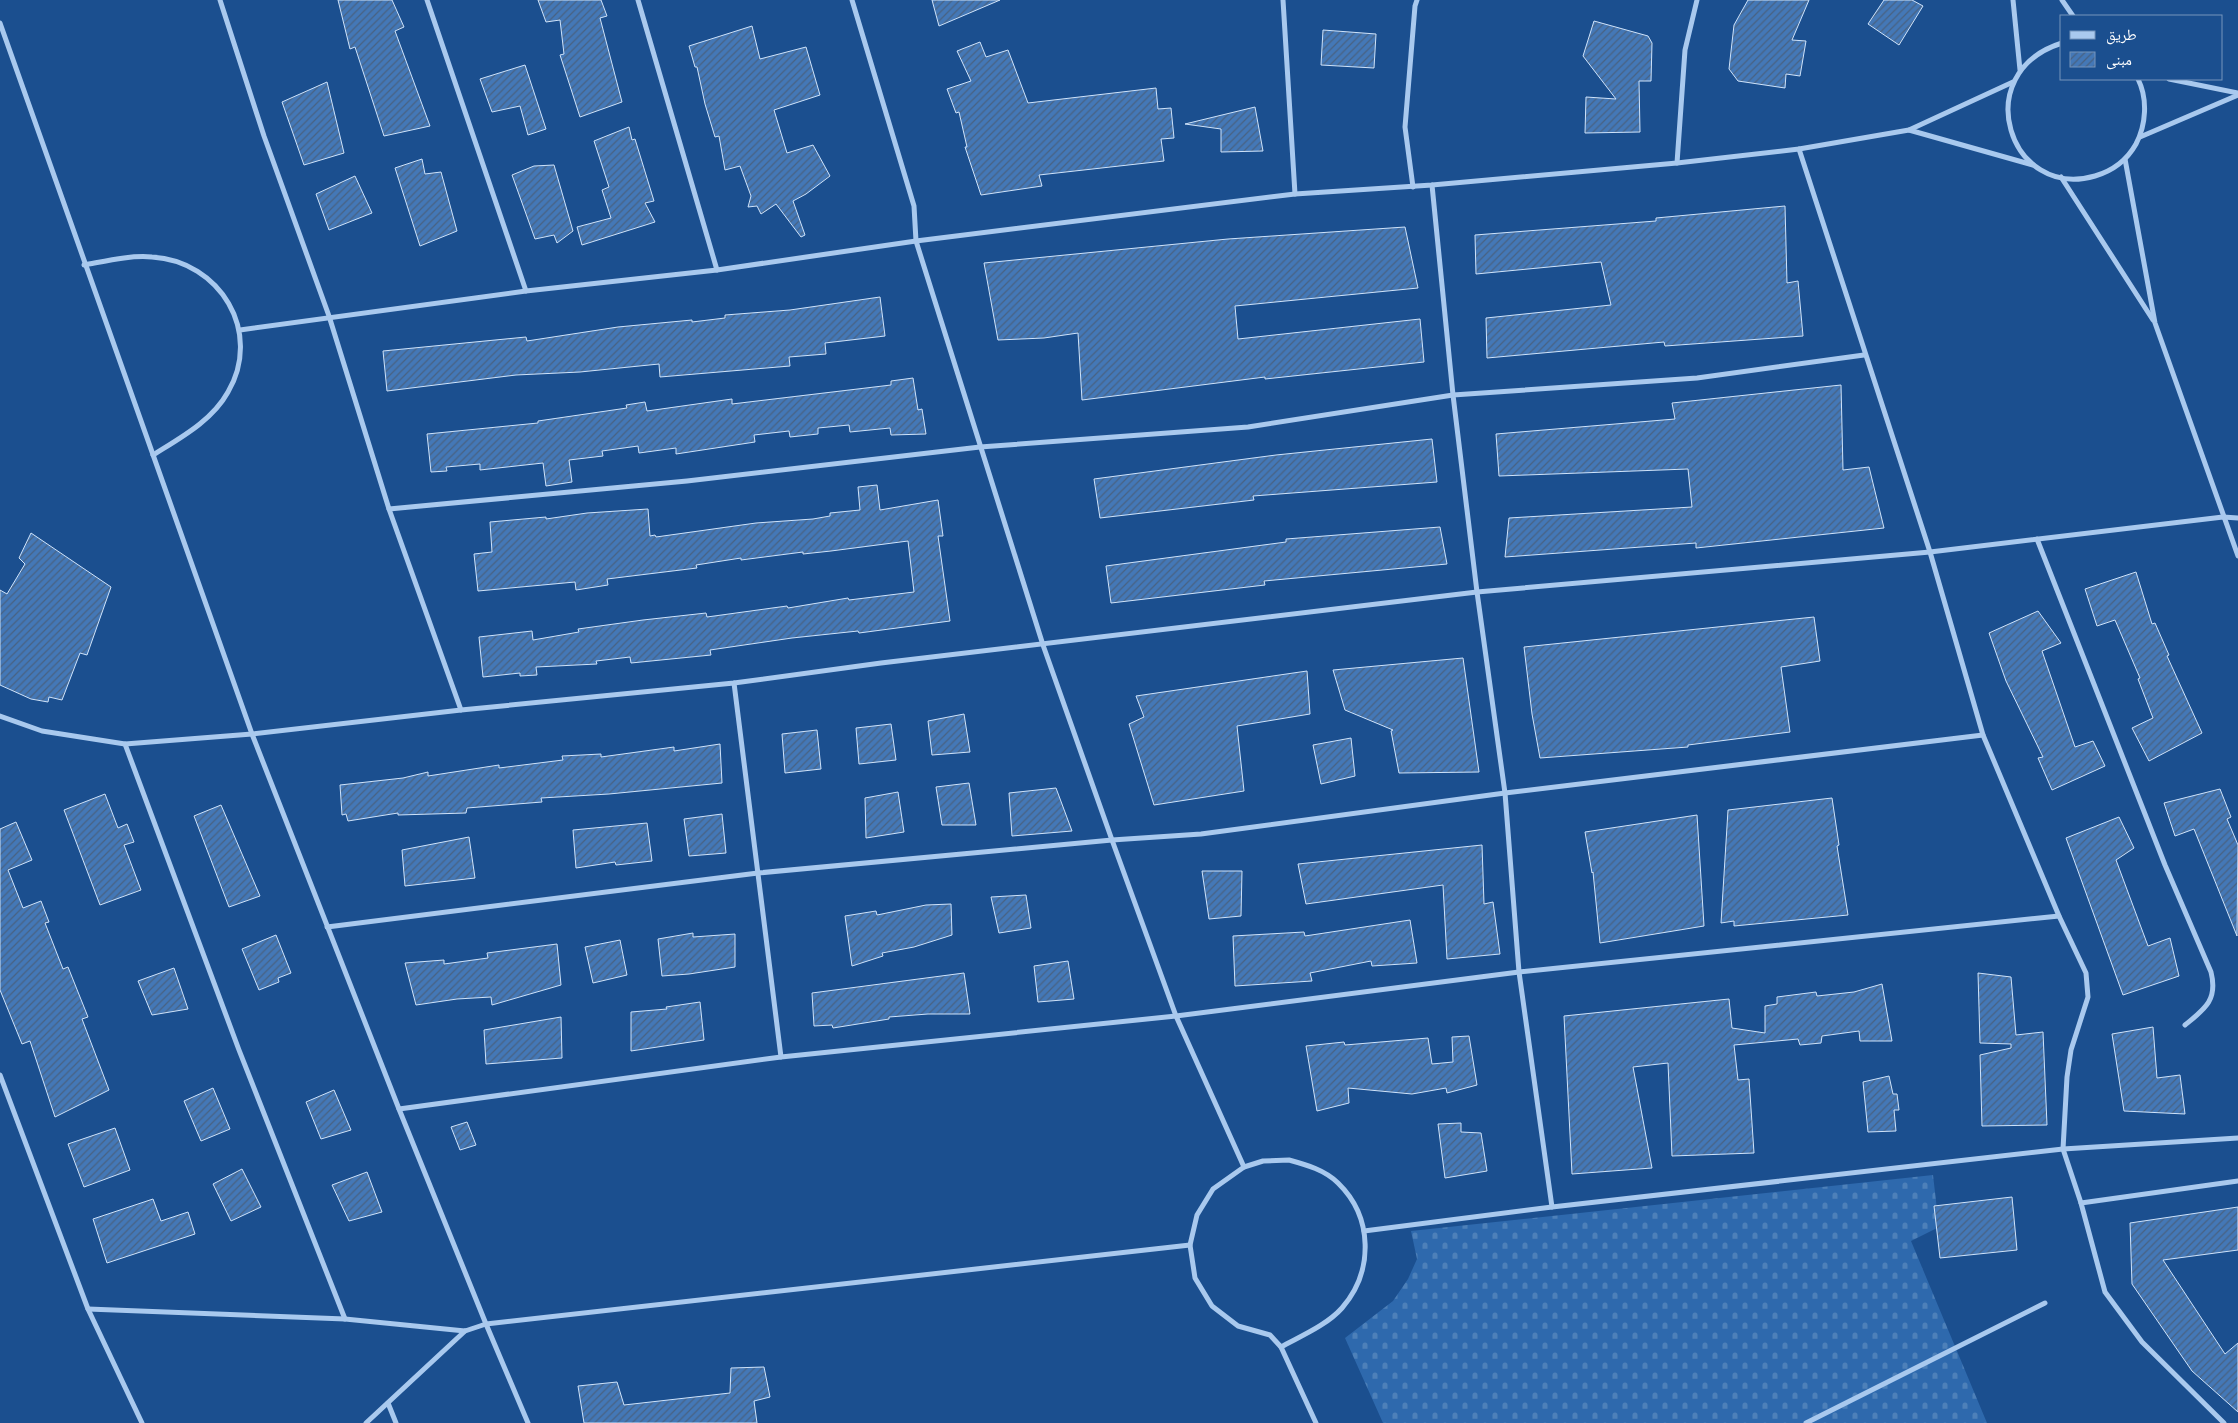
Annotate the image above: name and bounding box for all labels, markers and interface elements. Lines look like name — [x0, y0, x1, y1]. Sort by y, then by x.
legend — [2060, 15, 2223, 80]
text: طريق — [2106, 26, 2137, 45]
text: مبنى — [2106, 51, 2132, 70]

